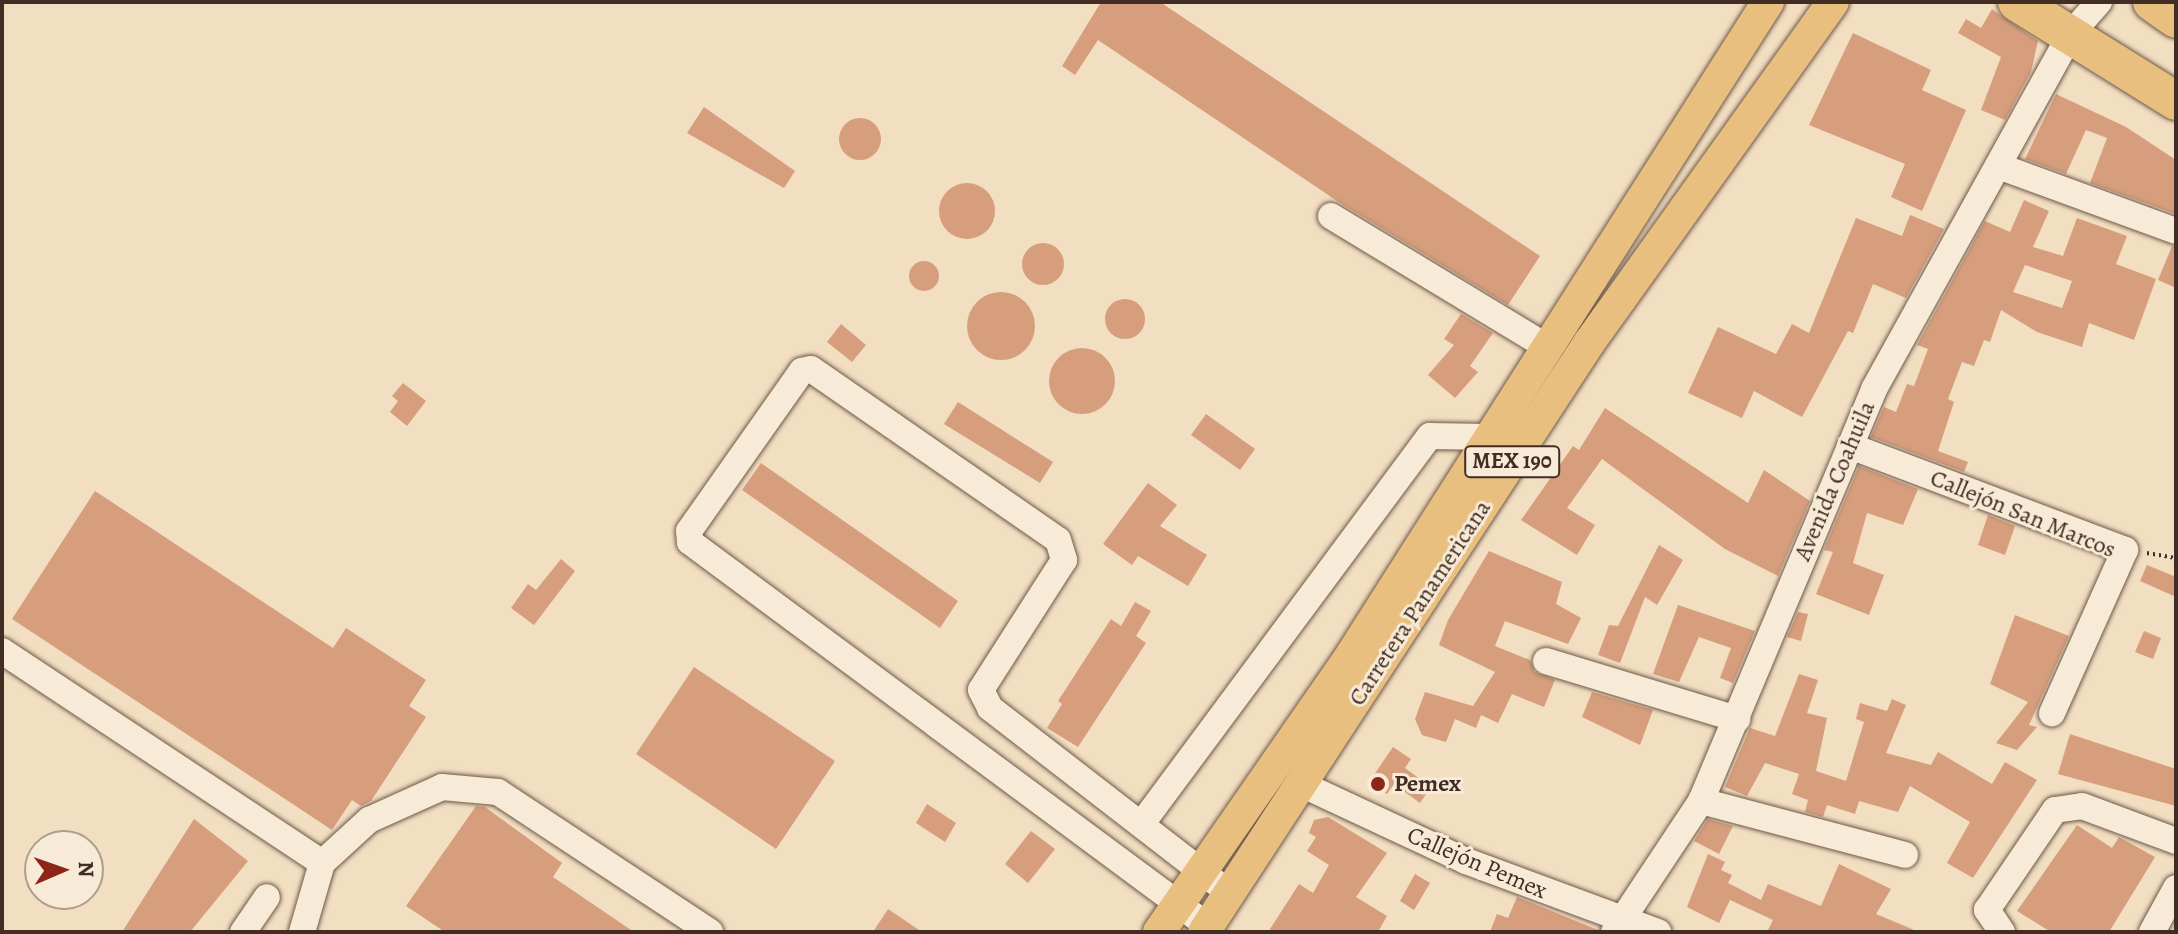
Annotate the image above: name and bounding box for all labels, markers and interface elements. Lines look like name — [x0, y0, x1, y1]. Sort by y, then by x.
street label: Avenida Coahuila — [1788, 397, 1882, 565]
road number: MEX 190 — [1464, 444, 1560, 480]
street label: Callejón San Marcos — [1926, 464, 2120, 564]
street label: Carretera Panamericana — [1343, 495, 1497, 711]
place label: Pemex — [1394, 770, 1461, 798]
marker: Pemex — [1369, 775, 1387, 793]
street label: Callejón Pemex — [1403, 821, 1551, 905]
north arrow — [24, 830, 104, 910]
text: N — [71, 861, 101, 878]

